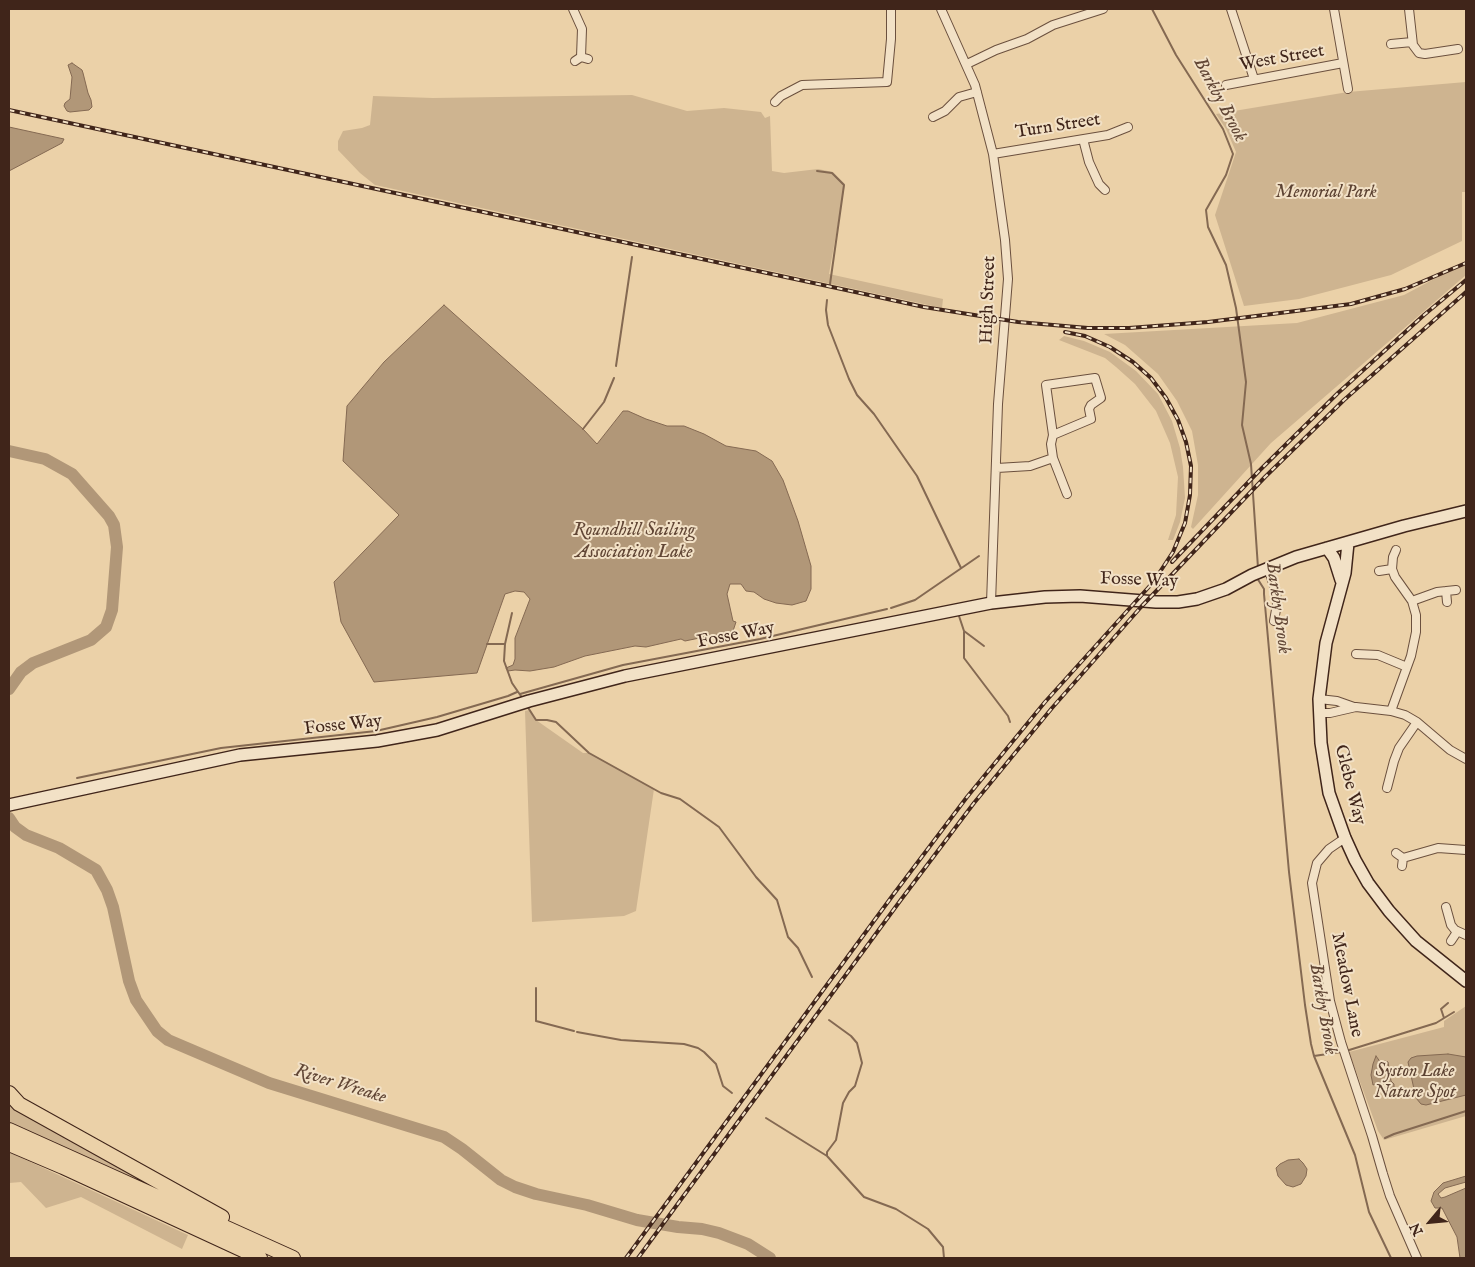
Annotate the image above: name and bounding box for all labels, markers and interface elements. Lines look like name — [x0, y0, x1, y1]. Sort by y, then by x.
street label: West Street — [1238, 41, 1326, 77]
water label: Barkby Brook — [1187, 54, 1251, 146]
street label: Turn Street — [1014, 110, 1102, 144]
park label: Memorial Park — [1275, 182, 1377, 204]
street label: High Street — [977, 256, 1001, 344]
water label: Roundhill Sailing Association Lake — [573, 520, 695, 564]
water label: Barkby Brook — [1259, 561, 1295, 655]
street label: Fosse Way — [1099, 569, 1179, 593]
street label: Fosse Way — [695, 618, 777, 654]
street label: Fosse Way — [303, 711, 383, 741]
street label: Glebe Way — [1329, 743, 1369, 827]
street label: Meadow Lane — [1325, 931, 1367, 1039]
water label: Barkby Brook — [1303, 961, 1341, 1057]
water label: River Wreake — [291, 1060, 389, 1110]
park label: Syston Lake Nature Spot — [1374, 1061, 1456, 1104]
north arrow — [1405, 1197, 1455, 1247]
text: N — [1406, 1219, 1428, 1239]

